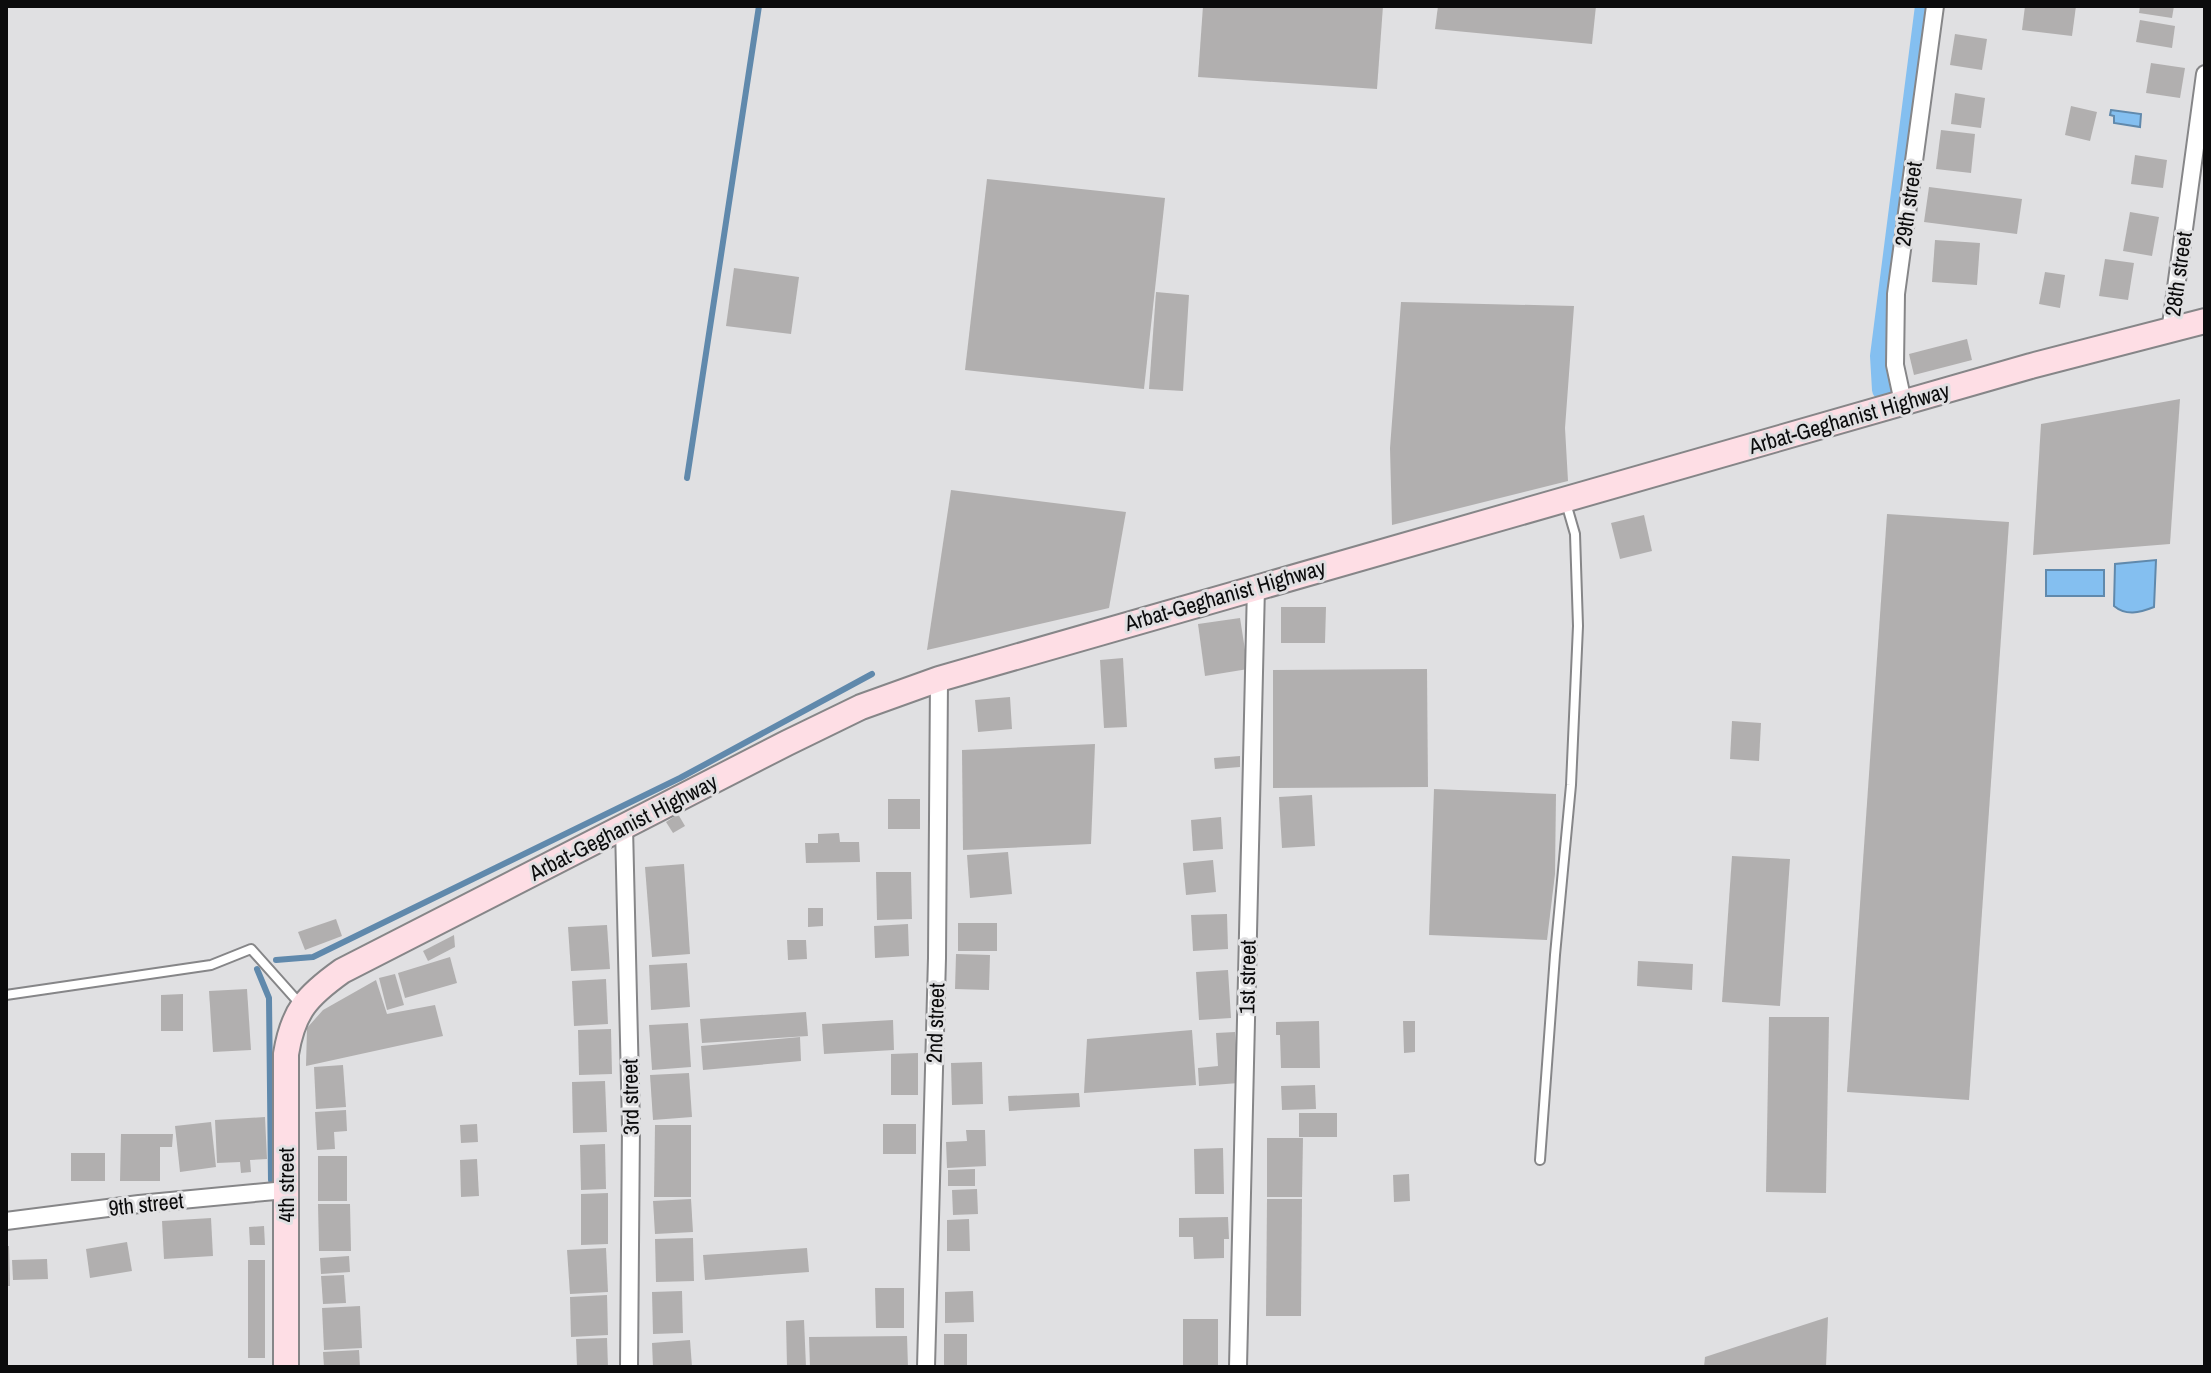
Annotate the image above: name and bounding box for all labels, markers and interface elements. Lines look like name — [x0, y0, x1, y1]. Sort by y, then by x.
street label: 29th street — [1887, 160, 1929, 248]
street label: 28th street — [2157, 230, 2199, 318]
street label: Arbat-Geghanist Highway — [1744, 375, 1953, 461]
street label: Arbat-Geghanist Highway — [1120, 552, 1329, 638]
street label: Arbat-Geghanist Highway — [523, 767, 722, 888]
street label: 1st street — [1231, 940, 1263, 1014]
street label: 2nd street — [919, 982, 951, 1064]
street label: 3rd street — [614, 1059, 646, 1135]
street label: 4th street — [271, 1147, 301, 1223]
street label: 9th street — [107, 1185, 185, 1223]

